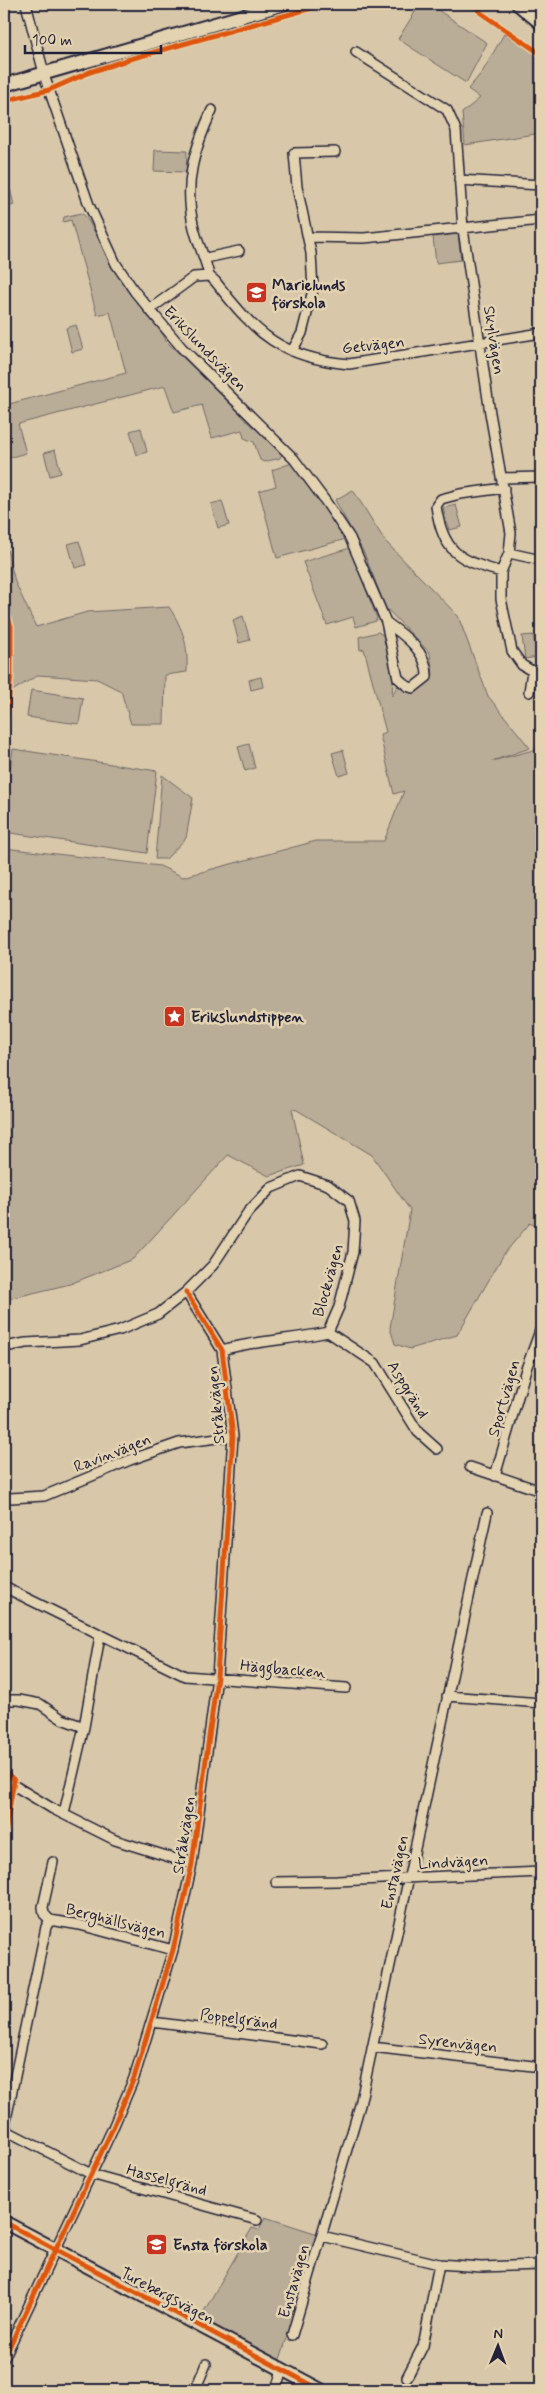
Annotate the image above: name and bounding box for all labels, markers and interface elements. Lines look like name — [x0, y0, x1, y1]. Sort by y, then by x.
scale bar — [25, 22, 161, 54]
text: 100 m — [32, 31, 72, 51]
place label: Marielunds förskola — [271, 275, 346, 314]
school or university icon: Marielunds förskola — [244, 281, 268, 305]
street label: Erikslundsvägen — [158, 301, 251, 397]
street label: Skylvägen — [478, 304, 509, 376]
street label: Getvägen — [341, 332, 406, 359]
place icon: Erikslundstippen — [163, 1004, 187, 1028]
place label: Erikslundstippen — [191, 1007, 304, 1028]
street label: Blockvägen — [308, 1241, 349, 1319]
street label: Aspgränd — [381, 1357, 434, 1423]
street label: Sportvägen — [483, 1357, 525, 1439]
street label: Stråkvägen — [203, 1365, 230, 1445]
street label: Ravinvägen — [71, 1429, 154, 1478]
street label: Häggbacken — [239, 1655, 327, 1685]
street label: Stråkvägen — [168, 1795, 201, 1876]
street label: Enstavägen — [377, 1833, 414, 1912]
street label: Lindvägen — [417, 1850, 489, 1875]
street label: Berghällsvägen — [63, 1899, 168, 1945]
street label: Poppelgränd — [199, 2004, 279, 2036]
street label: Syrenvägen — [417, 2029, 498, 2058]
street label: Hasselgränd — [124, 2160, 209, 2202]
school or university icon: Ensta förskola — [145, 2232, 169, 2256]
place label: Ensta förskola — [173, 2235, 268, 2256]
street label: Enstavägen — [274, 2242, 315, 2321]
street label: Turebergsvägen — [116, 2263, 218, 2331]
north arrow — [472, 2322, 522, 2372]
text: N — [493, 2325, 503, 2343]

